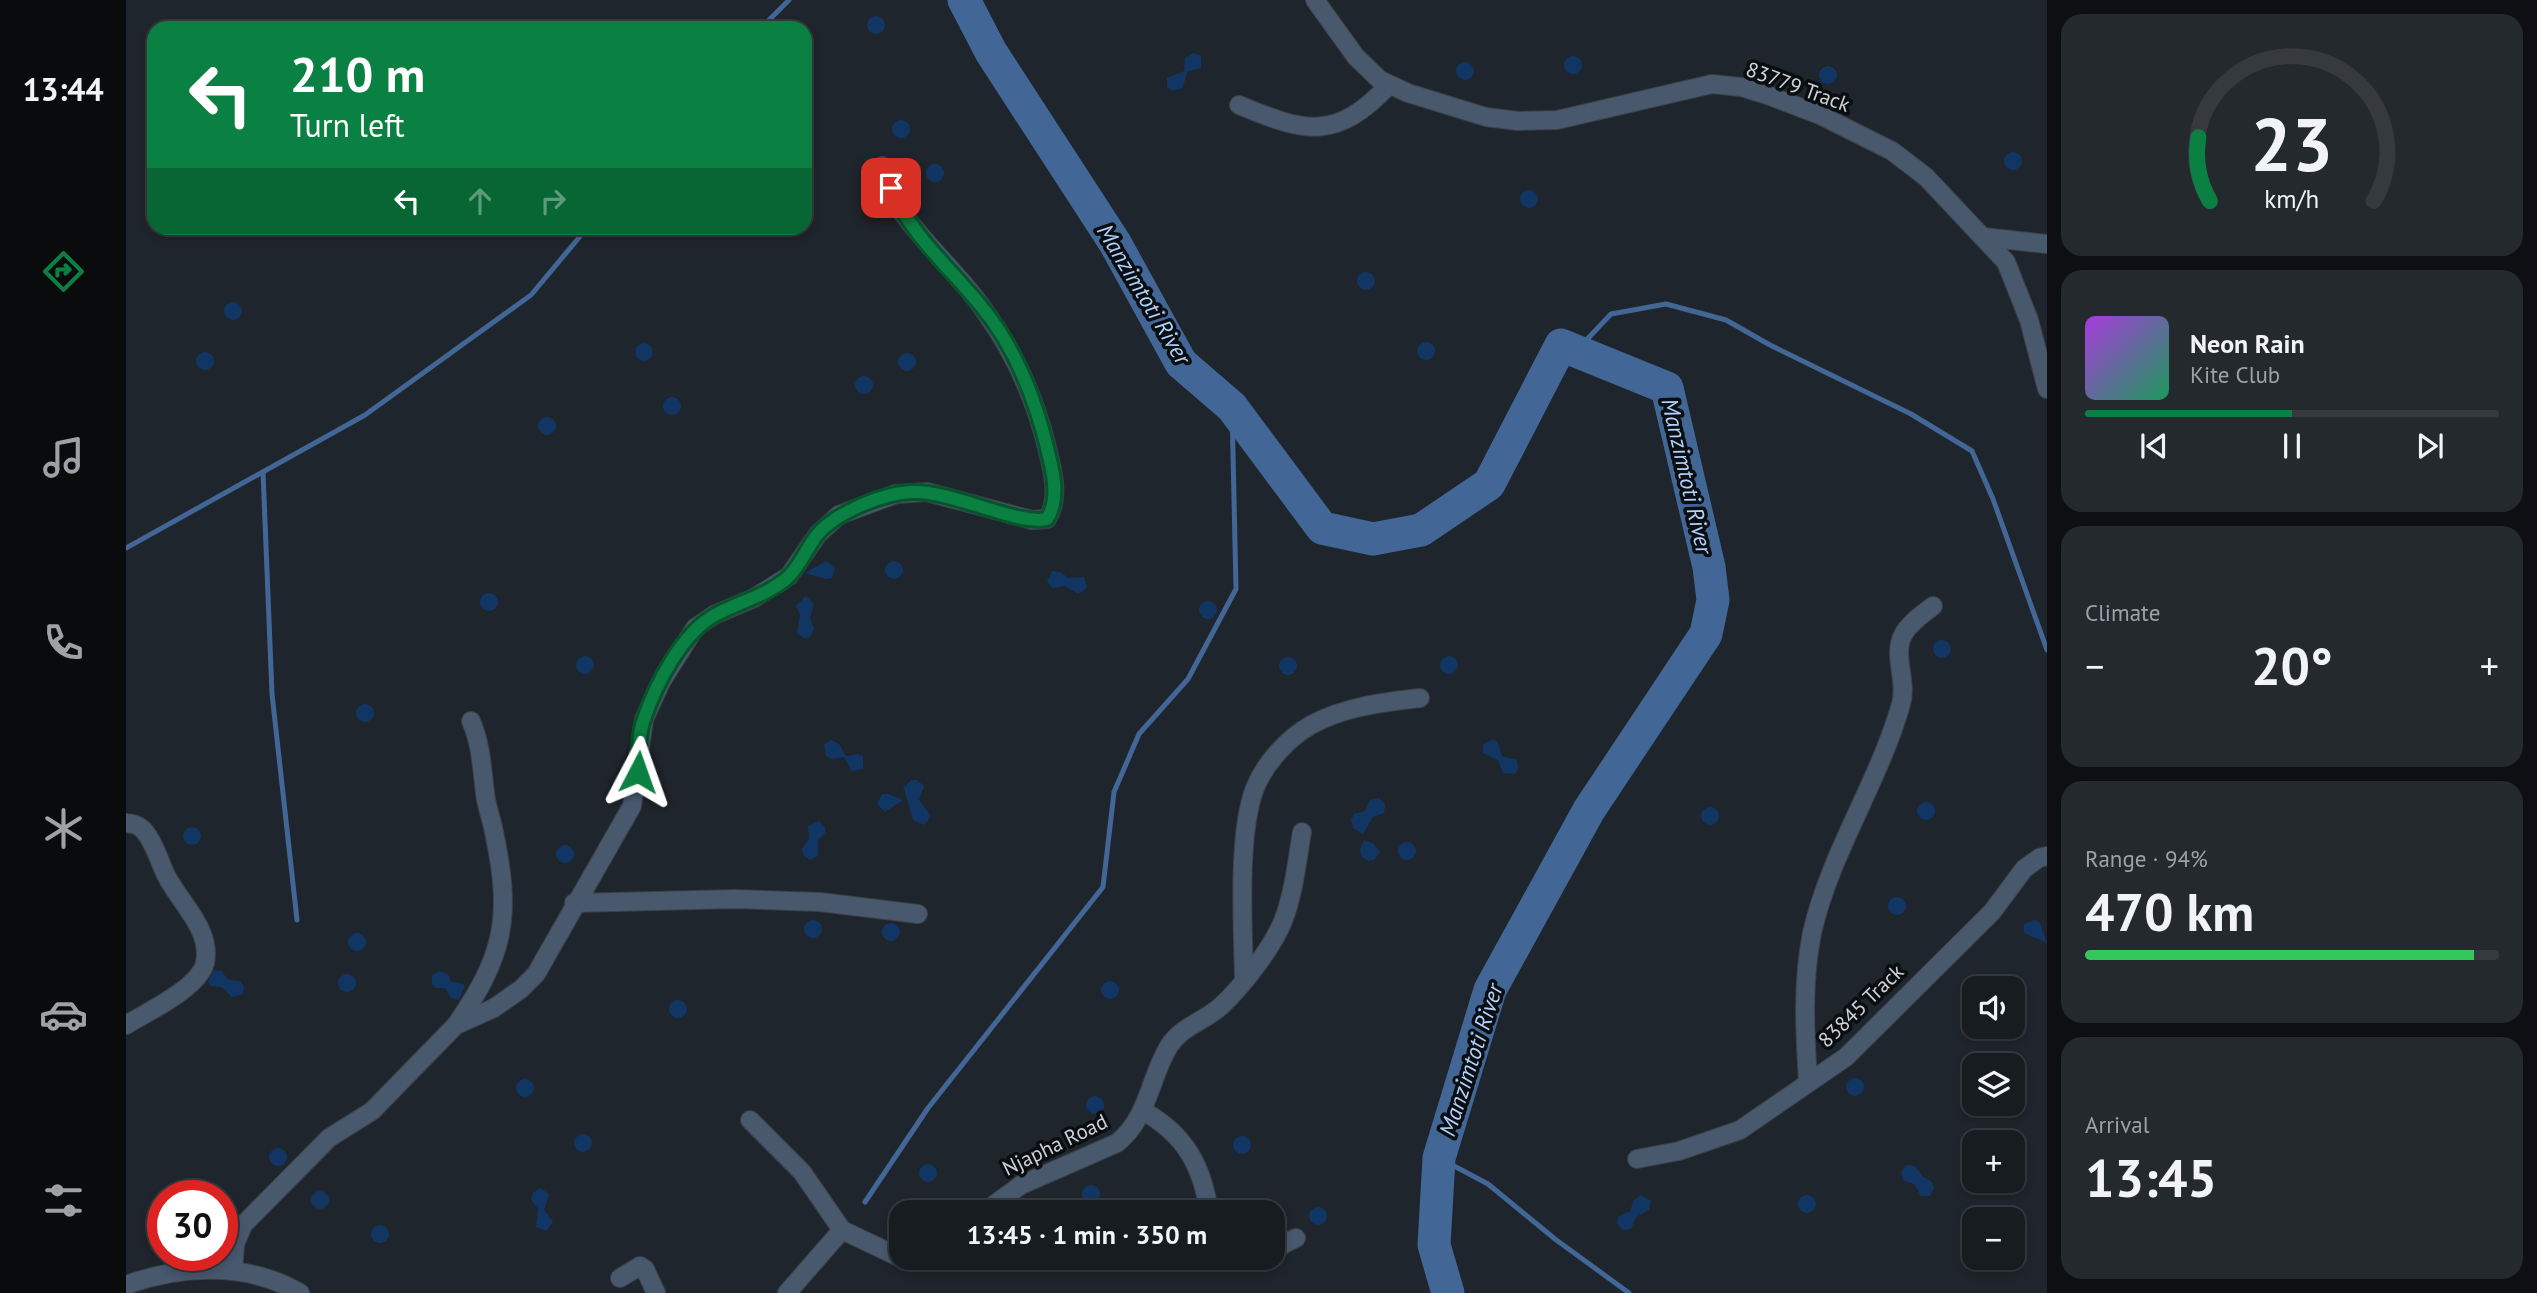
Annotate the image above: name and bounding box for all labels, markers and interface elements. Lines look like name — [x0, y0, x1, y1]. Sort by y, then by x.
text: 210 m — [290, 42, 425, 106]
icon: left — [175, 49, 266, 140]
street label: 83779 Track — [1742, 55, 1854, 118]
text: 13:44 — [22, 68, 104, 110]
text: 23 — [2251, 97, 2333, 191]
text: Turn left — [290, 104, 405, 146]
pin — [861, 158, 921, 218]
icon: arrive — [872, 169, 910, 207]
icon: left — [388, 182, 426, 220]
icon: ahead — [461, 182, 499, 220]
icon: right — [534, 182, 572, 220]
text: km/h — [2265, 183, 2319, 215]
water label: Manzimtoti River — [1091, 218, 1198, 370]
icon: directions — [39, 247, 88, 296]
text: Neon Rain — [2190, 327, 2305, 360]
text: Kite Club — [2190, 360, 2280, 389]
water label: Manzimtoti River — [1656, 395, 1720, 558]
icon: previous — [2135, 427, 2173, 465]
icon: pause — [2273, 427, 2311, 465]
icon: next — [2411, 427, 2449, 465]
icon: music — [39, 433, 88, 482]
text: Climate — [2085, 598, 2160, 627]
icon: phone — [39, 618, 88, 667]
text: 20° — [2251, 632, 2333, 699]
text: − — [2085, 641, 2104, 690]
text: + — [2480, 641, 2499, 690]
position arrow — [601, 735, 675, 809]
icon: climate — [39, 804, 88, 853]
text: Range · 94% — [2085, 844, 2208, 873]
text: 470 km — [2085, 878, 2254, 945]
street label: 83845 Track — [1812, 958, 1909, 1053]
map controls — [1962, 976, 2025, 1270]
button: sound — [1962, 976, 2025, 1039]
water label: Manzimtoti River — [1432, 979, 1509, 1140]
icon: car — [39, 990, 88, 1039]
button: layers — [1962, 1053, 2025, 1116]
street label: Njapha Road — [998, 1108, 1112, 1182]
text: Arrival — [2085, 1110, 2149, 1139]
button: + — [1962, 1130, 2025, 1193]
text: 13:45 — [2085, 1144, 2217, 1211]
icon: filters — [39, 1176, 88, 1225]
speed limit sign: 30 — [147, 1180, 238, 1271]
button: − — [1962, 1207, 2025, 1270]
text: 13:45 · 1 min · 350 m — [967, 1218, 1207, 1251]

